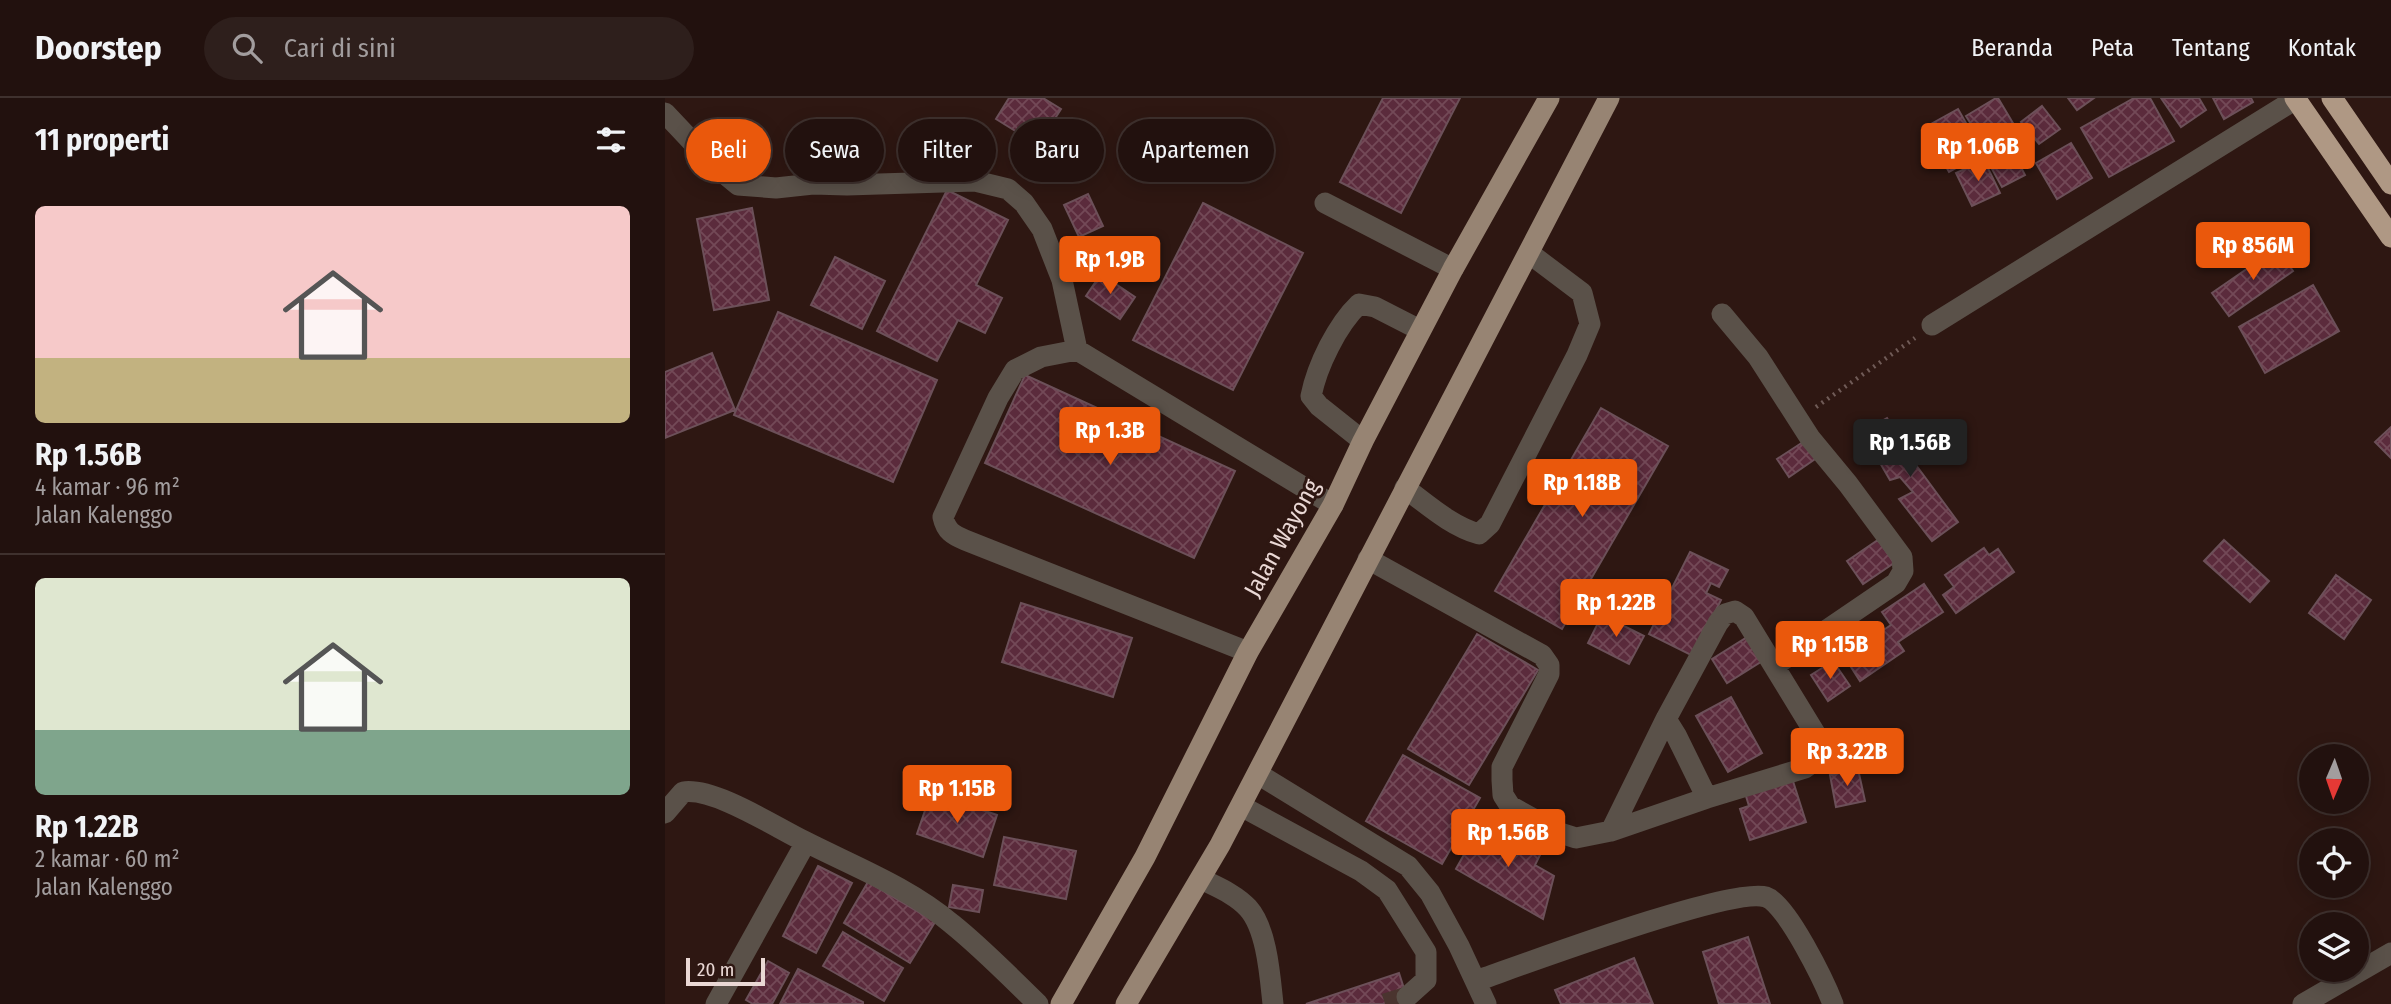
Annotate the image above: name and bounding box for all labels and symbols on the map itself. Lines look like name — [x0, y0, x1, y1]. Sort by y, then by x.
pin: Rp 1.06B — [1906, 123, 2050, 183]
pin: Rp 856M — [2188, 222, 2318, 282]
pin: Rp 1.9B — [1045, 236, 1175, 296]
pin: Rp 1.3B — [1045, 408, 1175, 467]
pin: Rp 1.56B — [1838, 420, 1982, 479]
pin: Rp 1.18B — [1510, 460, 1654, 519]
street label: Jalan Wayong — [1238, 474, 1326, 602]
pin: Rp 1.22B — [1544, 580, 1688, 639]
pin: Rp 1.15B — [1758, 622, 1902, 681]
pin: Rp 3.22B — [1775, 728, 1919, 788]
north arrow — [2299, 744, 2369, 814]
pin: Rp 1.15B — [885, 766, 1029, 825]
pin: Rp 1.56B — [1436, 810, 1580, 869]
scale bar — [686, 955, 765, 987]

